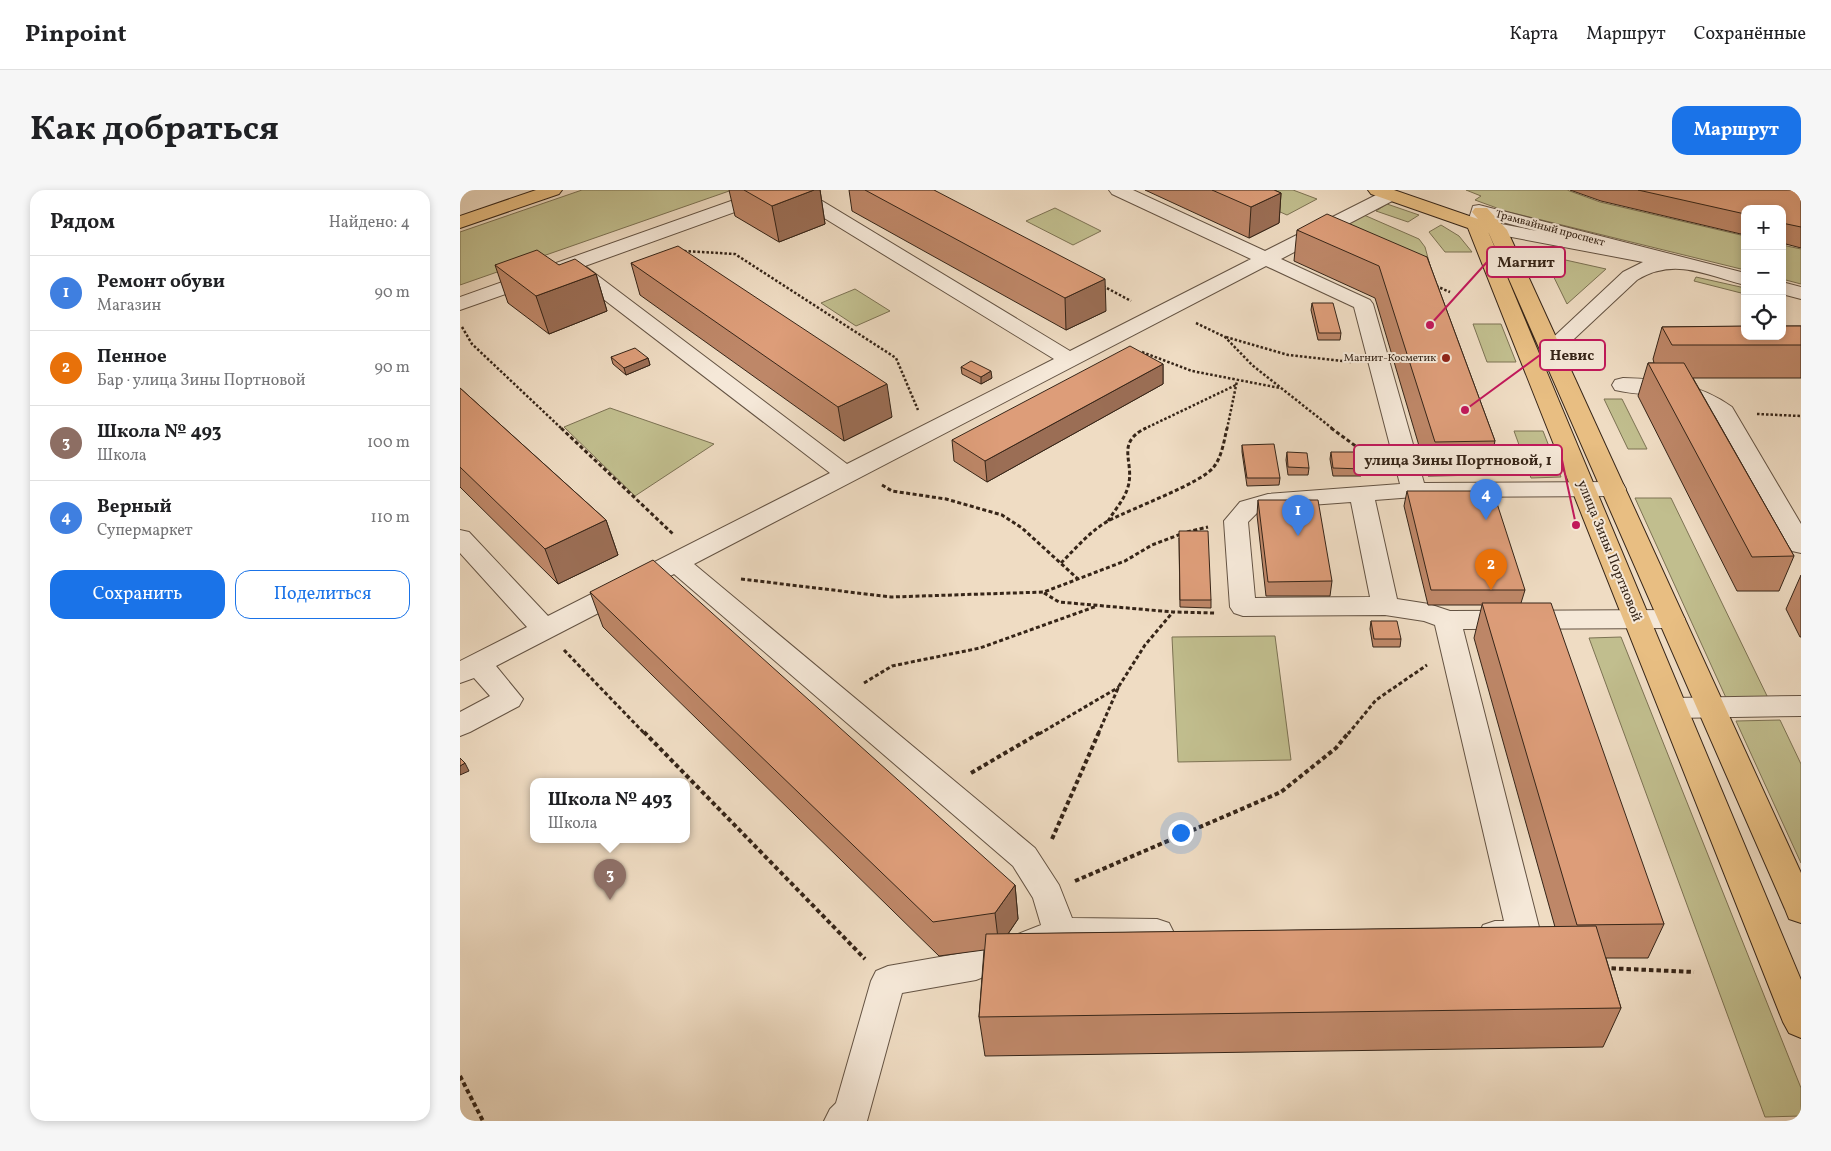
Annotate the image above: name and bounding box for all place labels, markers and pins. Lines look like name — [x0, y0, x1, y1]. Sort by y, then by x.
callout: Магнит — [1487, 247, 1565, 277]
callout: Невис — [1540, 340, 1605, 370]
place label: Магнит-Косметик — [1344, 351, 1436, 366]
marker: Магнит-Косметик — [1440, 352, 1452, 364]
callout: улица Зины Портновой, 1 — [1354, 445, 1562, 475]
pin: 4 — [1470, 479, 1502, 520]
pin: 1 — [1282, 495, 1314, 536]
pin: 2 — [1475, 549, 1507, 590]
pin: 3 — [594, 859, 626, 900]

